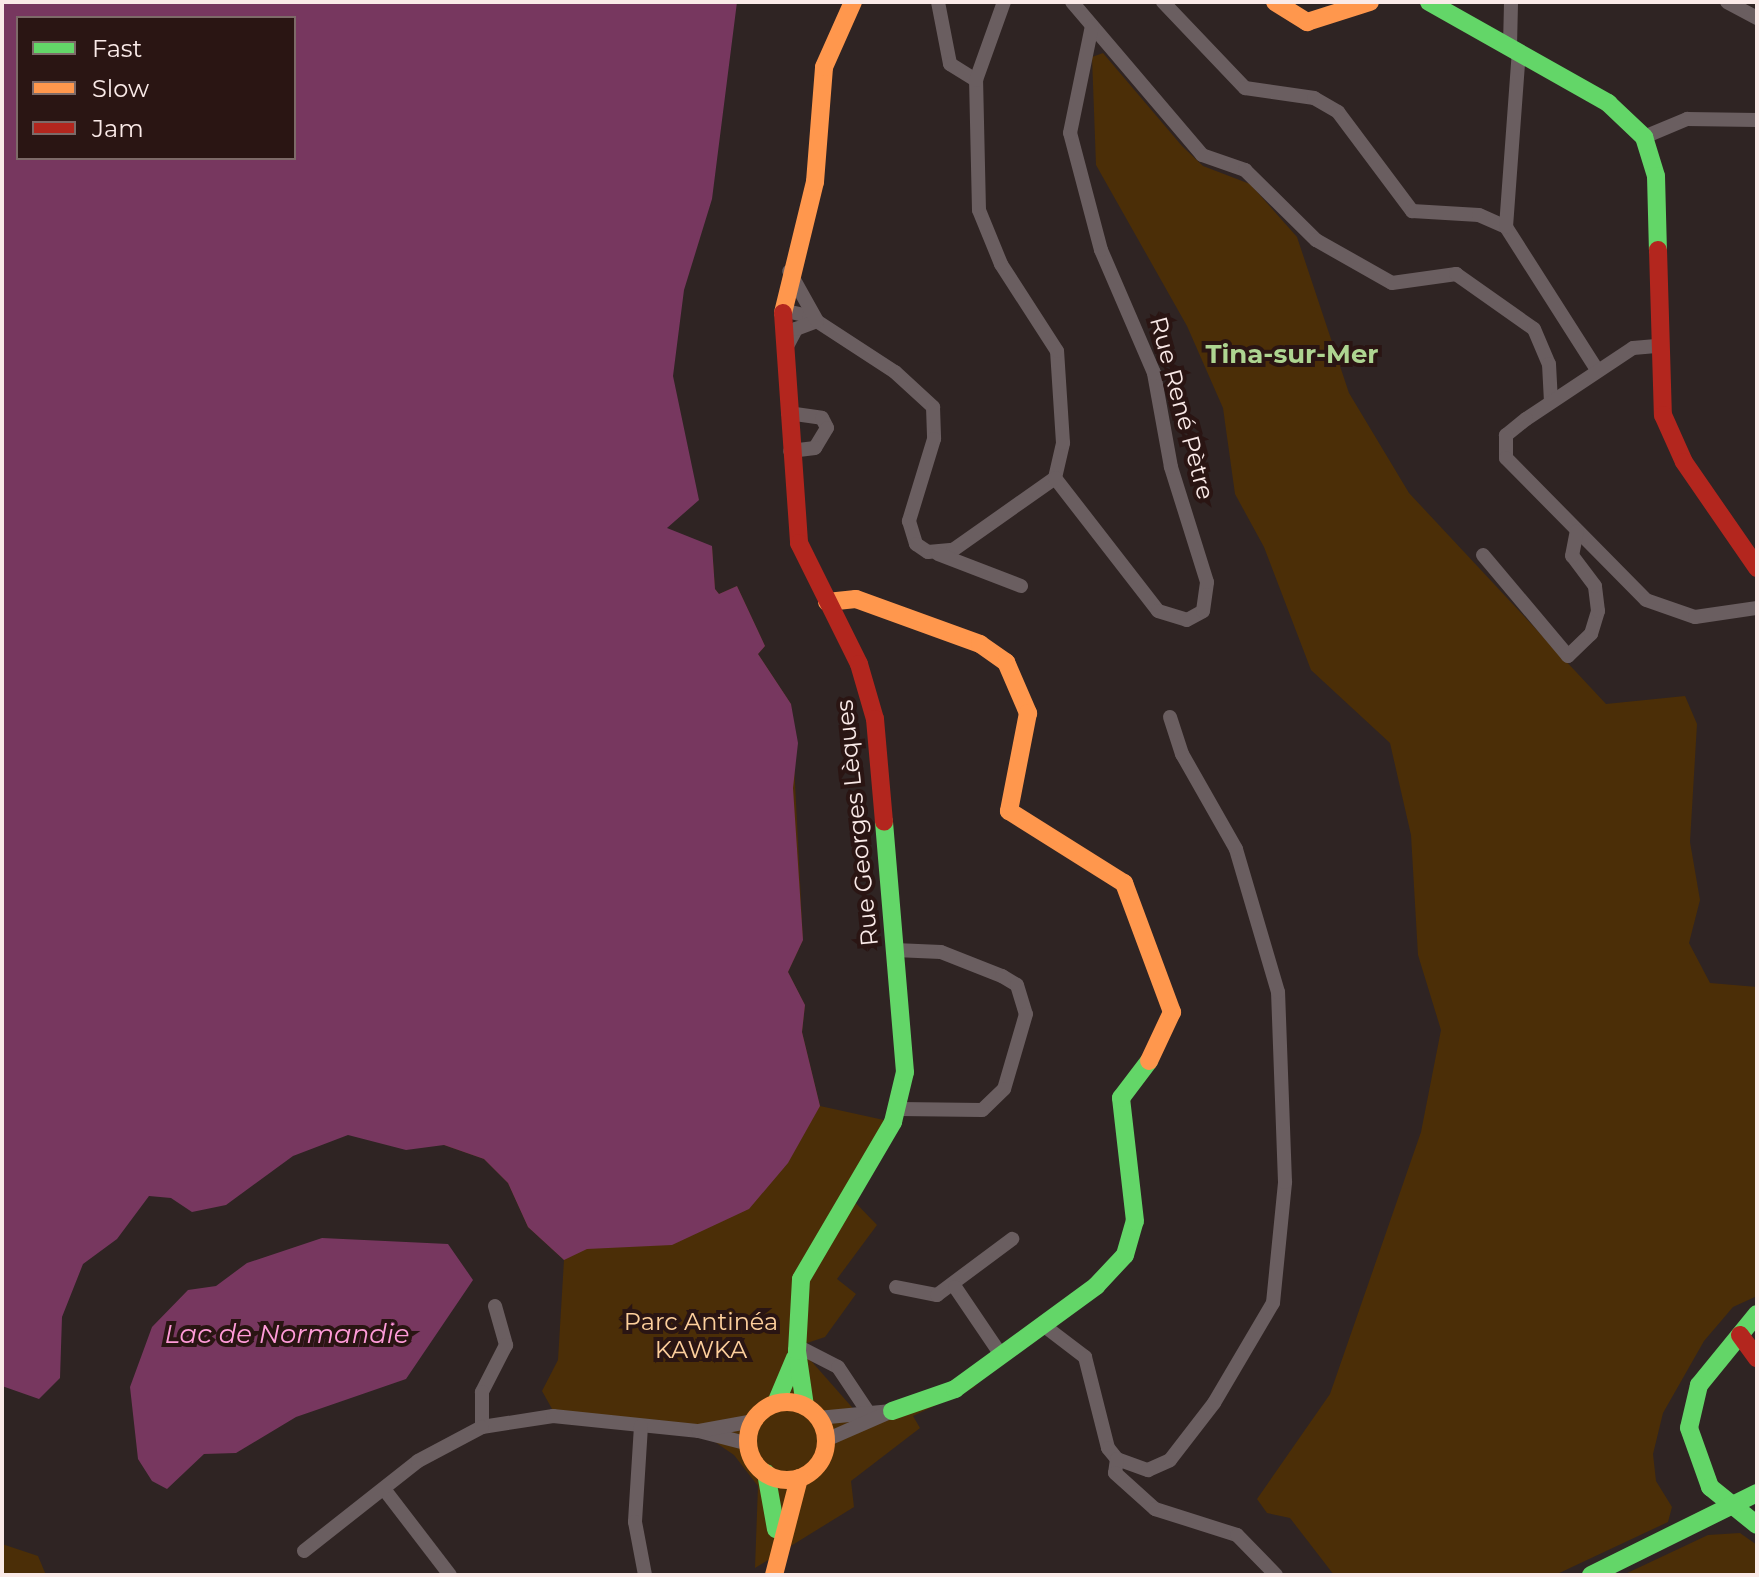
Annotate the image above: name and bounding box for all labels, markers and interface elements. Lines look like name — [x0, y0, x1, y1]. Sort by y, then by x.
legend — [16, 16, 296, 160]
text: Fast — [92, 34, 142, 63]
text: Slow — [92, 74, 149, 103]
text: Jam — [92, 114, 144, 143]
street label: Rue René Pètre — [1144, 313, 1220, 503]
district label: Tina-sur-Mer — [1205, 339, 1379, 371]
street label: Rue Georges Lèques — [830, 698, 884, 948]
park label: Parc Antinéa KAWKA — [624, 1308, 778, 1364]
water label: Lac de Normandie — [164, 1319, 410, 1351]

